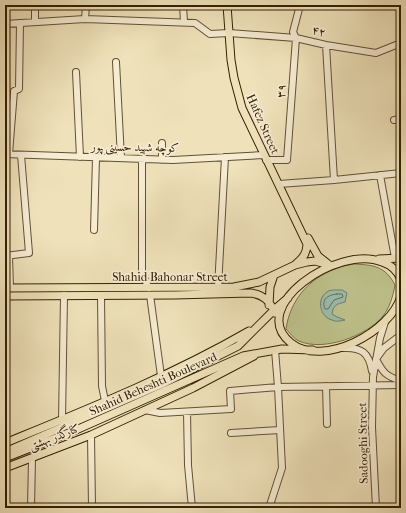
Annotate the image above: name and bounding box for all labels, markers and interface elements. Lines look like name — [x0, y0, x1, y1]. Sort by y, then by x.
street label: ۴۲ — [311, 23, 327, 39]
street label: ۳۹ — [274, 84, 288, 98]
street label: Hafez Street — [244, 92, 283, 157]
street label: کوچه شهید حسینی ‍پور — [90, 139, 179, 157]
street label: Shahid Bahonar Street — [112, 270, 229, 284]
street label: Shahid Beheshti Boulevard — [87, 349, 219, 418]
street label: Sadooghi Street — [355, 401, 371, 484]
street label: کنارگذر بهشتی — [26, 419, 82, 455]

